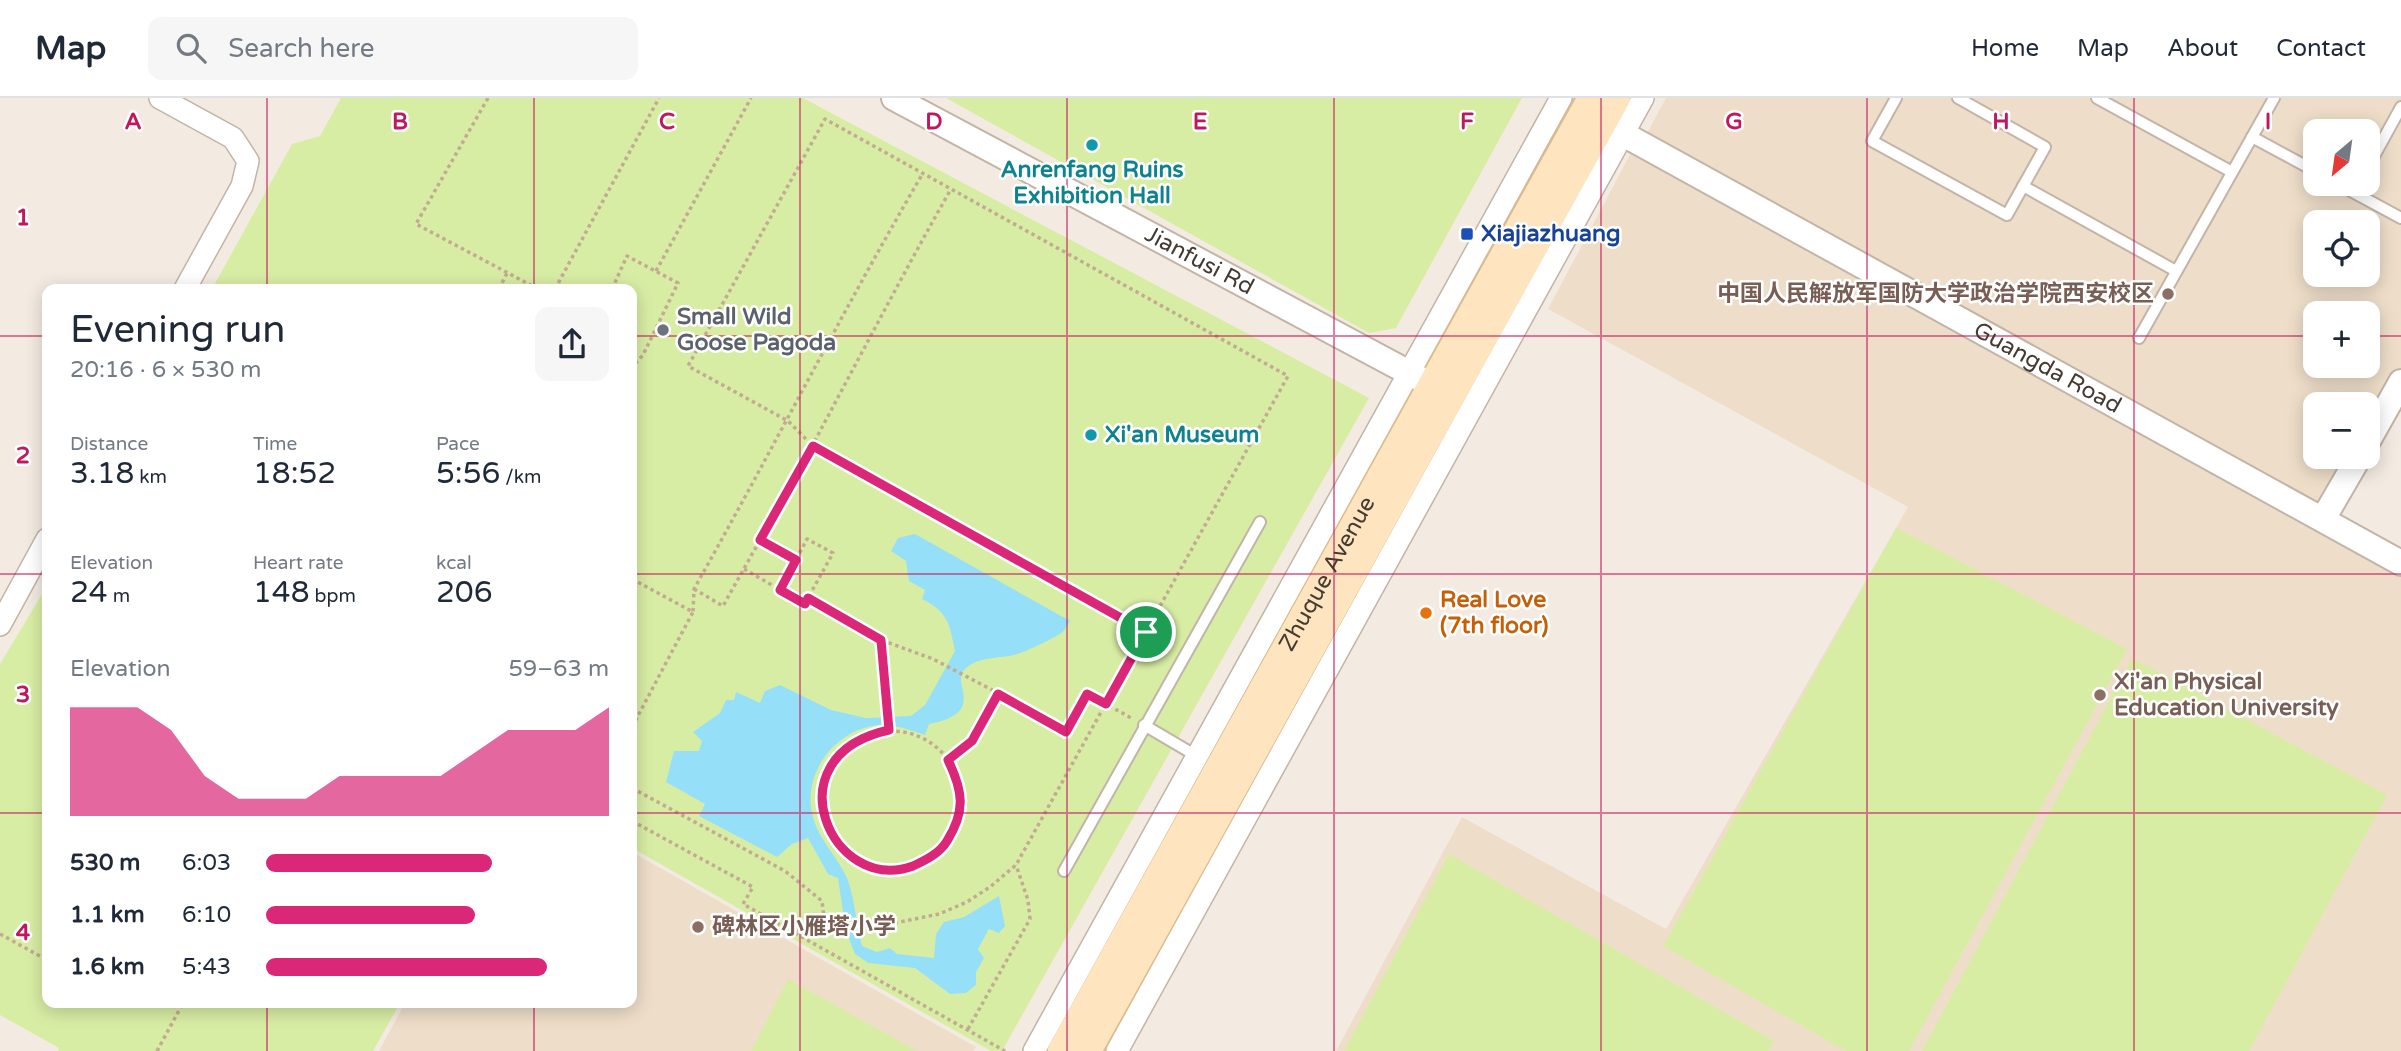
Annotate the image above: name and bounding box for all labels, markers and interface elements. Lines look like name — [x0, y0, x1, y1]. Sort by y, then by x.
search box — [148, 17, 638, 80]
text: Map — [35, 29, 106, 68]
icon: search — [172, 29, 210, 67]
text: Search here — [228, 33, 374, 64]
text: Home — [1971, 34, 2039, 63]
text: Map — [2077, 34, 2129, 63]
text: About — [2167, 34, 2238, 63]
text: Contact — [2276, 34, 2366, 63]
text: A — [124, 108, 142, 136]
text: B — [392, 108, 408, 136]
text: C — [659, 108, 675, 136]
text: D — [925, 108, 943, 136]
text: E — [1193, 108, 1207, 136]
text: F — [1460, 108, 1474, 136]
text: G — [1725, 108, 1743, 136]
text: H — [1992, 108, 2010, 136]
text: I — [2265, 108, 2271, 136]
north arrow — [2303, 119, 2380, 196]
map controls — [2303, 119, 2380, 469]
marker: Anrenfang Ruins Exhibition Hall — [1084, 137, 1100, 153]
place label: Anrenfang Ruins Exhibition Hall — [1000, 156, 1184, 210]
text: 1 — [16, 204, 30, 232]
button: locate — [2303, 210, 2380, 287]
street label: Jianfusi Rd — [1140, 220, 1259, 301]
place label: Xiajiazhuang — [1481, 220, 1620, 248]
marker: Xiajiazhuang — [1459, 226, 1475, 242]
place label: 中国人民解放军国防大学政治学院西安校区 — [1717, 280, 2154, 308]
marker: 中国人民解放军国防大学政治学院西安校区 — [2160, 286, 2176, 302]
button: + — [2303, 301, 2380, 378]
place label: Small Wild Goose Pagoda — [677, 303, 836, 357]
text: Evening run — [70, 307, 285, 353]
button: share — [535, 307, 609, 381]
street label: Guangda Road — [1969, 316, 2126, 420]
marker: Small Wild Goose Pagoda — [655, 322, 671, 338]
text: 20:16 · 6 × 530 m — [70, 356, 261, 384]
button: − — [2303, 392, 2380, 469]
place label: Xi'an Museum — [1105, 421, 1259, 449]
marker: Xi'an Museum — [1083, 427, 1099, 443]
text: Distance — [70, 433, 148, 455]
text: Time — [253, 433, 297, 455]
text: Pace — [436, 433, 480, 455]
text: 2 — [16, 442, 30, 470]
text: 3.18 — [70, 455, 134, 492]
text: 18:52 — [253, 455, 336, 492]
text: 5:56 — [436, 455, 500, 492]
text: km — [134, 466, 167, 488]
text: /km — [500, 466, 541, 488]
street label: Zhuque Avenue — [1273, 492, 1382, 656]
text: Elevation — [70, 552, 153, 574]
text: Heart rate — [253, 552, 344, 574]
text: kcal — [436, 552, 472, 574]
text: 24 — [70, 574, 108, 611]
text: 148 — [253, 574, 310, 611]
text: 206 — [436, 574, 493, 611]
text: m — [108, 585, 130, 607]
text: bpm — [310, 585, 356, 607]
place label: Real Love (7th floor) — [1440, 586, 1549, 640]
pin — [1116, 602, 1176, 662]
marker: Real Love (7th floor) — [1418, 605, 1434, 621]
icon: arrive — [1127, 613, 1165, 651]
text: Elevation — [70, 655, 171, 683]
text: 59–63 m — [508, 655, 609, 683]
place label: Xi'an Physical Education University — [2114, 668, 2339, 722]
text: 3 — [16, 681, 30, 709]
marker: Xi'an Physical Education University — [2092, 687, 2108, 703]
text: 530 m — [70, 849, 140, 877]
text: 6:03 — [182, 849, 231, 877]
text: 1.1 km — [70, 901, 145, 929]
text: 6:10 — [182, 901, 231, 929]
place label: 碑林区小雁塔小学 — [712, 913, 896, 941]
text: 4 — [16, 919, 31, 947]
marker: 碑林区小雁塔小学 — [690, 919, 706, 935]
text: 1.6 km — [70, 953, 145, 981]
text: 5:43 — [182, 953, 231, 981]

